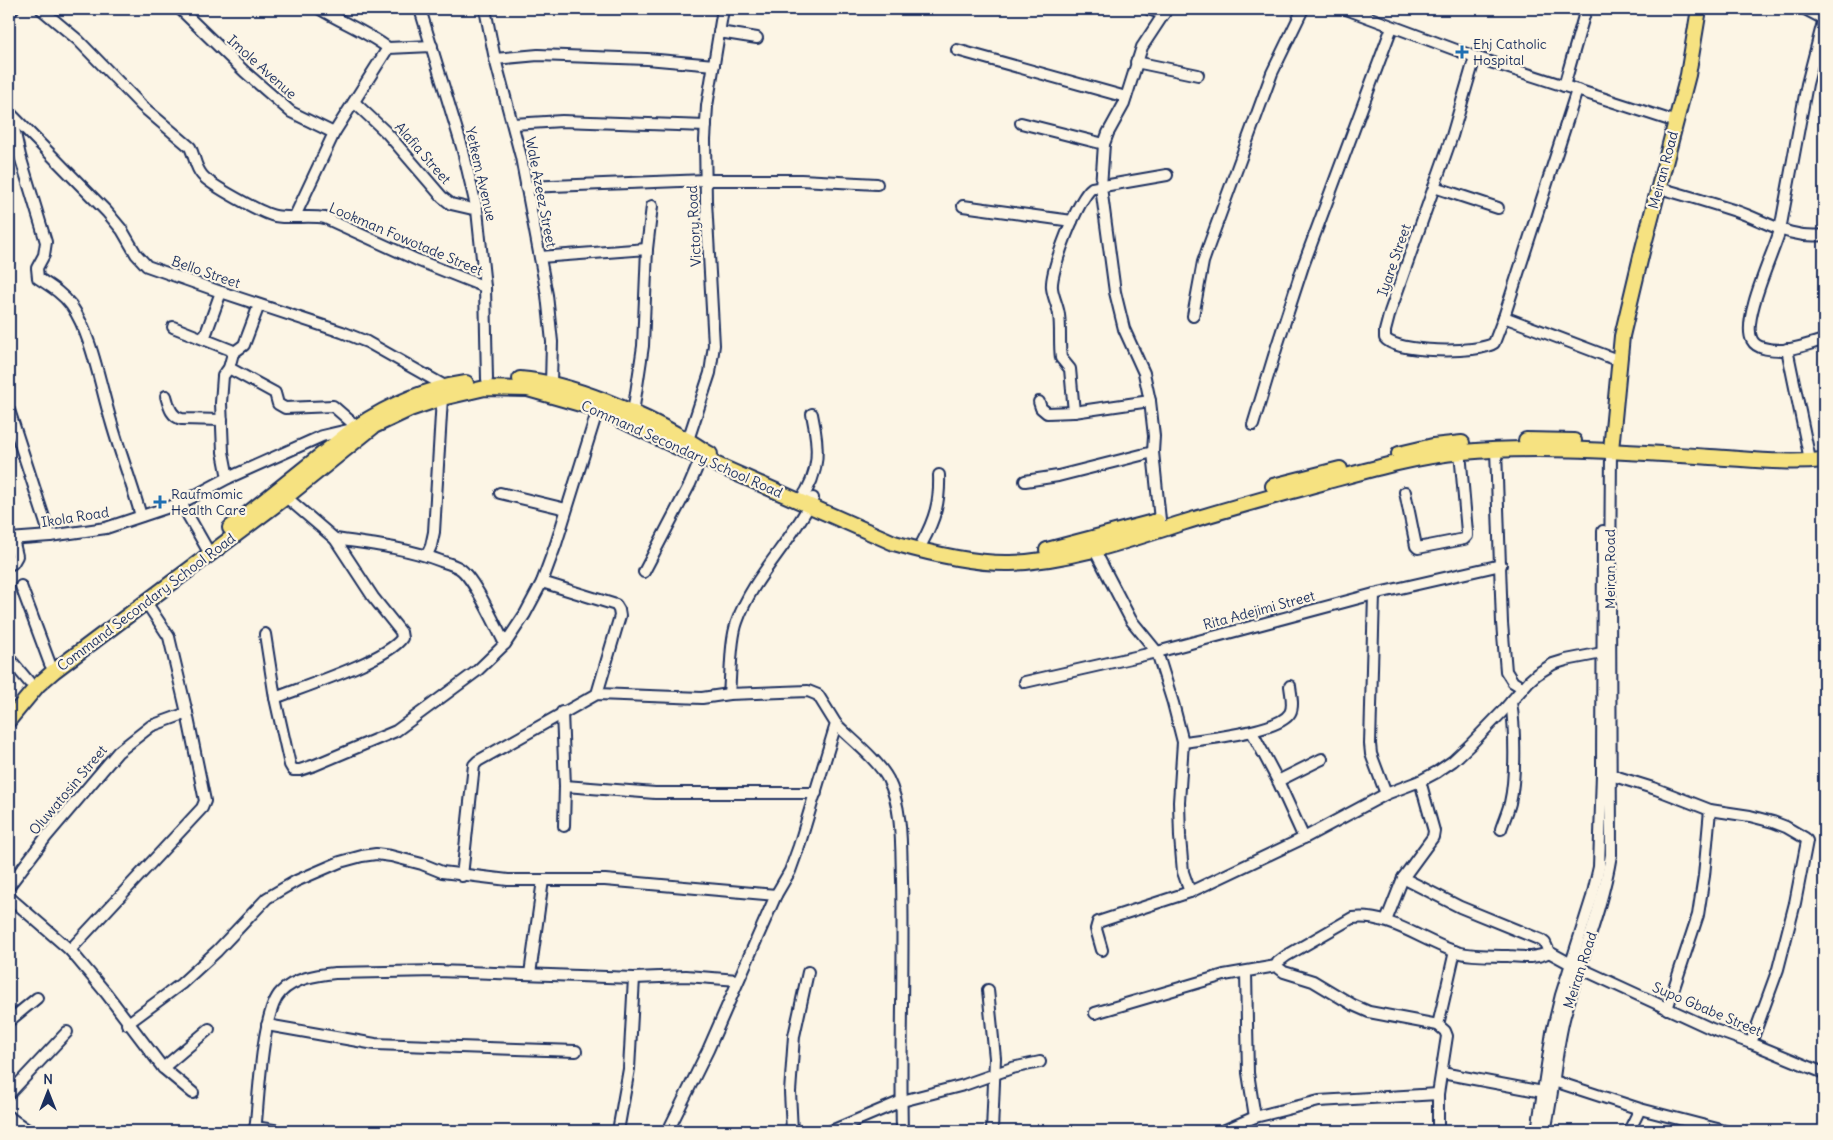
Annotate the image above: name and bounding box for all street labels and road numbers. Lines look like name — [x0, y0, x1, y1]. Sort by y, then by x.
street label: Imole Avenue — [224, 31, 300, 103]
street label: Alafia Street — [391, 118, 455, 188]
street label: Yetkem Avenue — [461, 125, 501, 223]
street label: Meiran Road — [1644, 129, 1682, 211]
street label: Wale Azeez Street — [521, 135, 561, 249]
street label: Victory Road — [683, 185, 705, 267]
street label: Lookman Fowotade Street — [327, 198, 486, 280]
street label: Iyare Street — [1373, 221, 1415, 298]
street label: Bello Street — [169, 252, 243, 292]
street label: Command Secondary School Road — [578, 396, 786, 502]
street label: Ikola Road — [40, 503, 110, 531]
street label: Command Secondary School Road — [53, 529, 239, 675]
street label: Meiran Road — [1601, 529, 1619, 609]
street label: Rita Adejimi Street — [1201, 586, 1317, 634]
street label: Oluwatosin Street — [25, 741, 111, 839]
street label: Meiran Road — [1559, 929, 1601, 1011]
street label: Supo Gbabe Street — [1650, 978, 1765, 1040]

